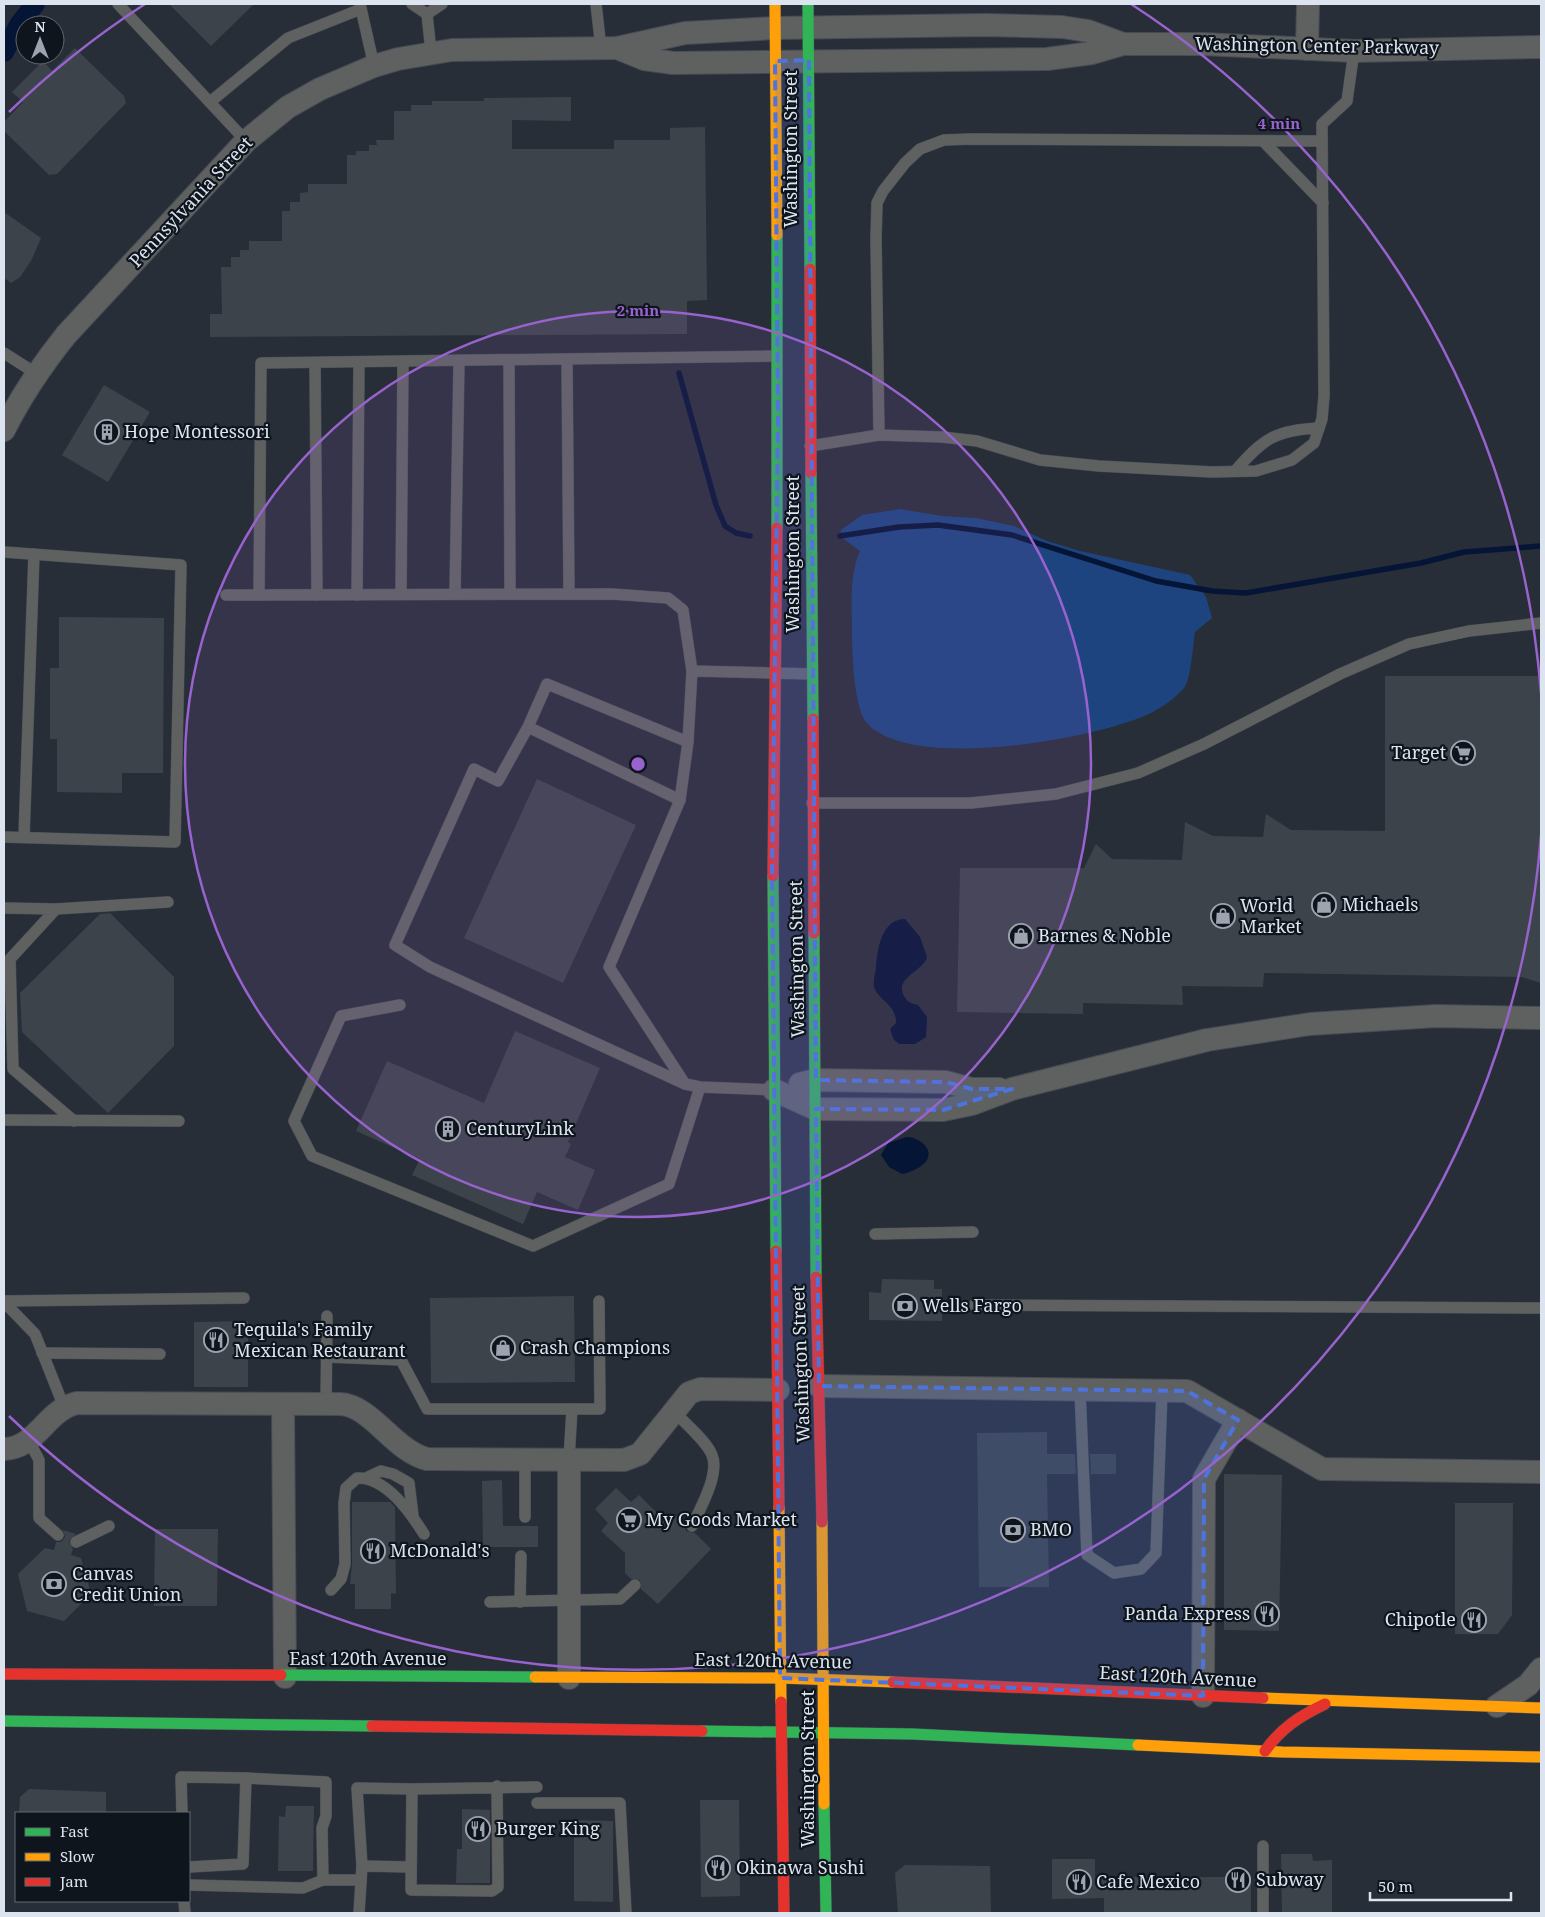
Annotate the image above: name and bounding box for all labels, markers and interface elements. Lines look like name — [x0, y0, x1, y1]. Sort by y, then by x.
north arrow — [15, 15, 65, 65]
text: N — [34, 17, 46, 36]
street label: Washington Center Parkway — [1195, 31, 1440, 59]
street label: Washington Street — [778, 70, 802, 228]
text: 4 min — [1258, 113, 1300, 133]
street label: Pennsylvania Street — [123, 131, 257, 272]
text: 2 min — [617, 300, 659, 320]
building icon: Hope Montessori — [94, 419, 120, 445]
place label: Hope Montessori — [124, 419, 270, 443]
street label: Washington Street — [780, 475, 804, 633]
place label: Target — [1391, 740, 1446, 764]
supermarket icon: Target — [1450, 740, 1476, 766]
centre of rings — [629, 755, 647, 773]
street label: Washington Street — [783, 880, 809, 1038]
shop icon: Michaels — [1311, 892, 1337, 918]
place label: Michaels — [1342, 892, 1418, 916]
place label: World Market — [1240, 893, 1302, 938]
shop icon: World Market — [1210, 903, 1236, 929]
shop icon: Barnes & Noble — [1008, 923, 1034, 949]
place label: Barnes & Noble — [1038, 923, 1171, 947]
building icon: CenturyLink — [435, 1116, 461, 1142]
place label: CenturyLink — [466, 1116, 574, 1140]
street label: Washington Street — [785, 1285, 815, 1443]
bank icon: Wells Fargo — [892, 1293, 918, 1319]
place label: Wells Fargo — [922, 1293, 1022, 1317]
place label: Tequila's Family Mexican Restaurant — [234, 1317, 406, 1362]
restaurant icon: Tequila's Family Mexican Restaurant — [203, 1327, 229, 1353]
shop icon: Crash Champions — [490, 1335, 516, 1361]
place label: Crash Champions — [520, 1335, 670, 1359]
supermarket icon: My Goods Market — [616, 1507, 642, 1533]
place label: My Goods Market — [646, 1507, 797, 1531]
bank icon: BMO — [1000, 1517, 1026, 1543]
place label: BMO — [1030, 1517, 1072, 1541]
restaurant icon: McDonald's — [360, 1538, 386, 1564]
place label: McDonald's — [390, 1538, 490, 1562]
place label: Canvas Credit Union — [72, 1561, 182, 1606]
bank icon: Canvas Credit Union — [41, 1571, 67, 1597]
place label: Panda Express — [1125, 1601, 1250, 1625]
restaurant icon: Panda Express — [1254, 1601, 1280, 1627]
place label: Chipotle — [1385, 1607, 1456, 1631]
restaurant icon: Chipotle — [1461, 1607, 1487, 1633]
street label: East 120th Avenue — [289, 1646, 447, 1670]
street label: East 120th Avenue — [694, 1647, 852, 1673]
street label: East 120th Avenue — [1099, 1660, 1257, 1692]
street label: Washington Street — [795, 1690, 819, 1848]
legend — [15, 1812, 190, 1902]
restaurant icon: Burger King — [465, 1816, 491, 1842]
place label: Burger King — [496, 1816, 600, 1840]
text: Fast — [60, 1821, 89, 1841]
text: Slow — [60, 1846, 94, 1866]
restaurant icon: Okinawa Sushi — [705, 1855, 731, 1881]
place label: Okinawa Sushi — [736, 1855, 864, 1879]
restaurant icon: Subway — [1225, 1867, 1251, 1893]
place label: Subway — [1256, 1867, 1325, 1891]
restaurant icon: Cafe Mexico — [1066, 1869, 1092, 1895]
place label: Cafe Mexico — [1096, 1869, 1200, 1893]
scale bar — [1370, 1870, 1511, 1902]
text: Jam — [59, 1871, 88, 1891]
text: 50 m — [1378, 1876, 1413, 1896]

